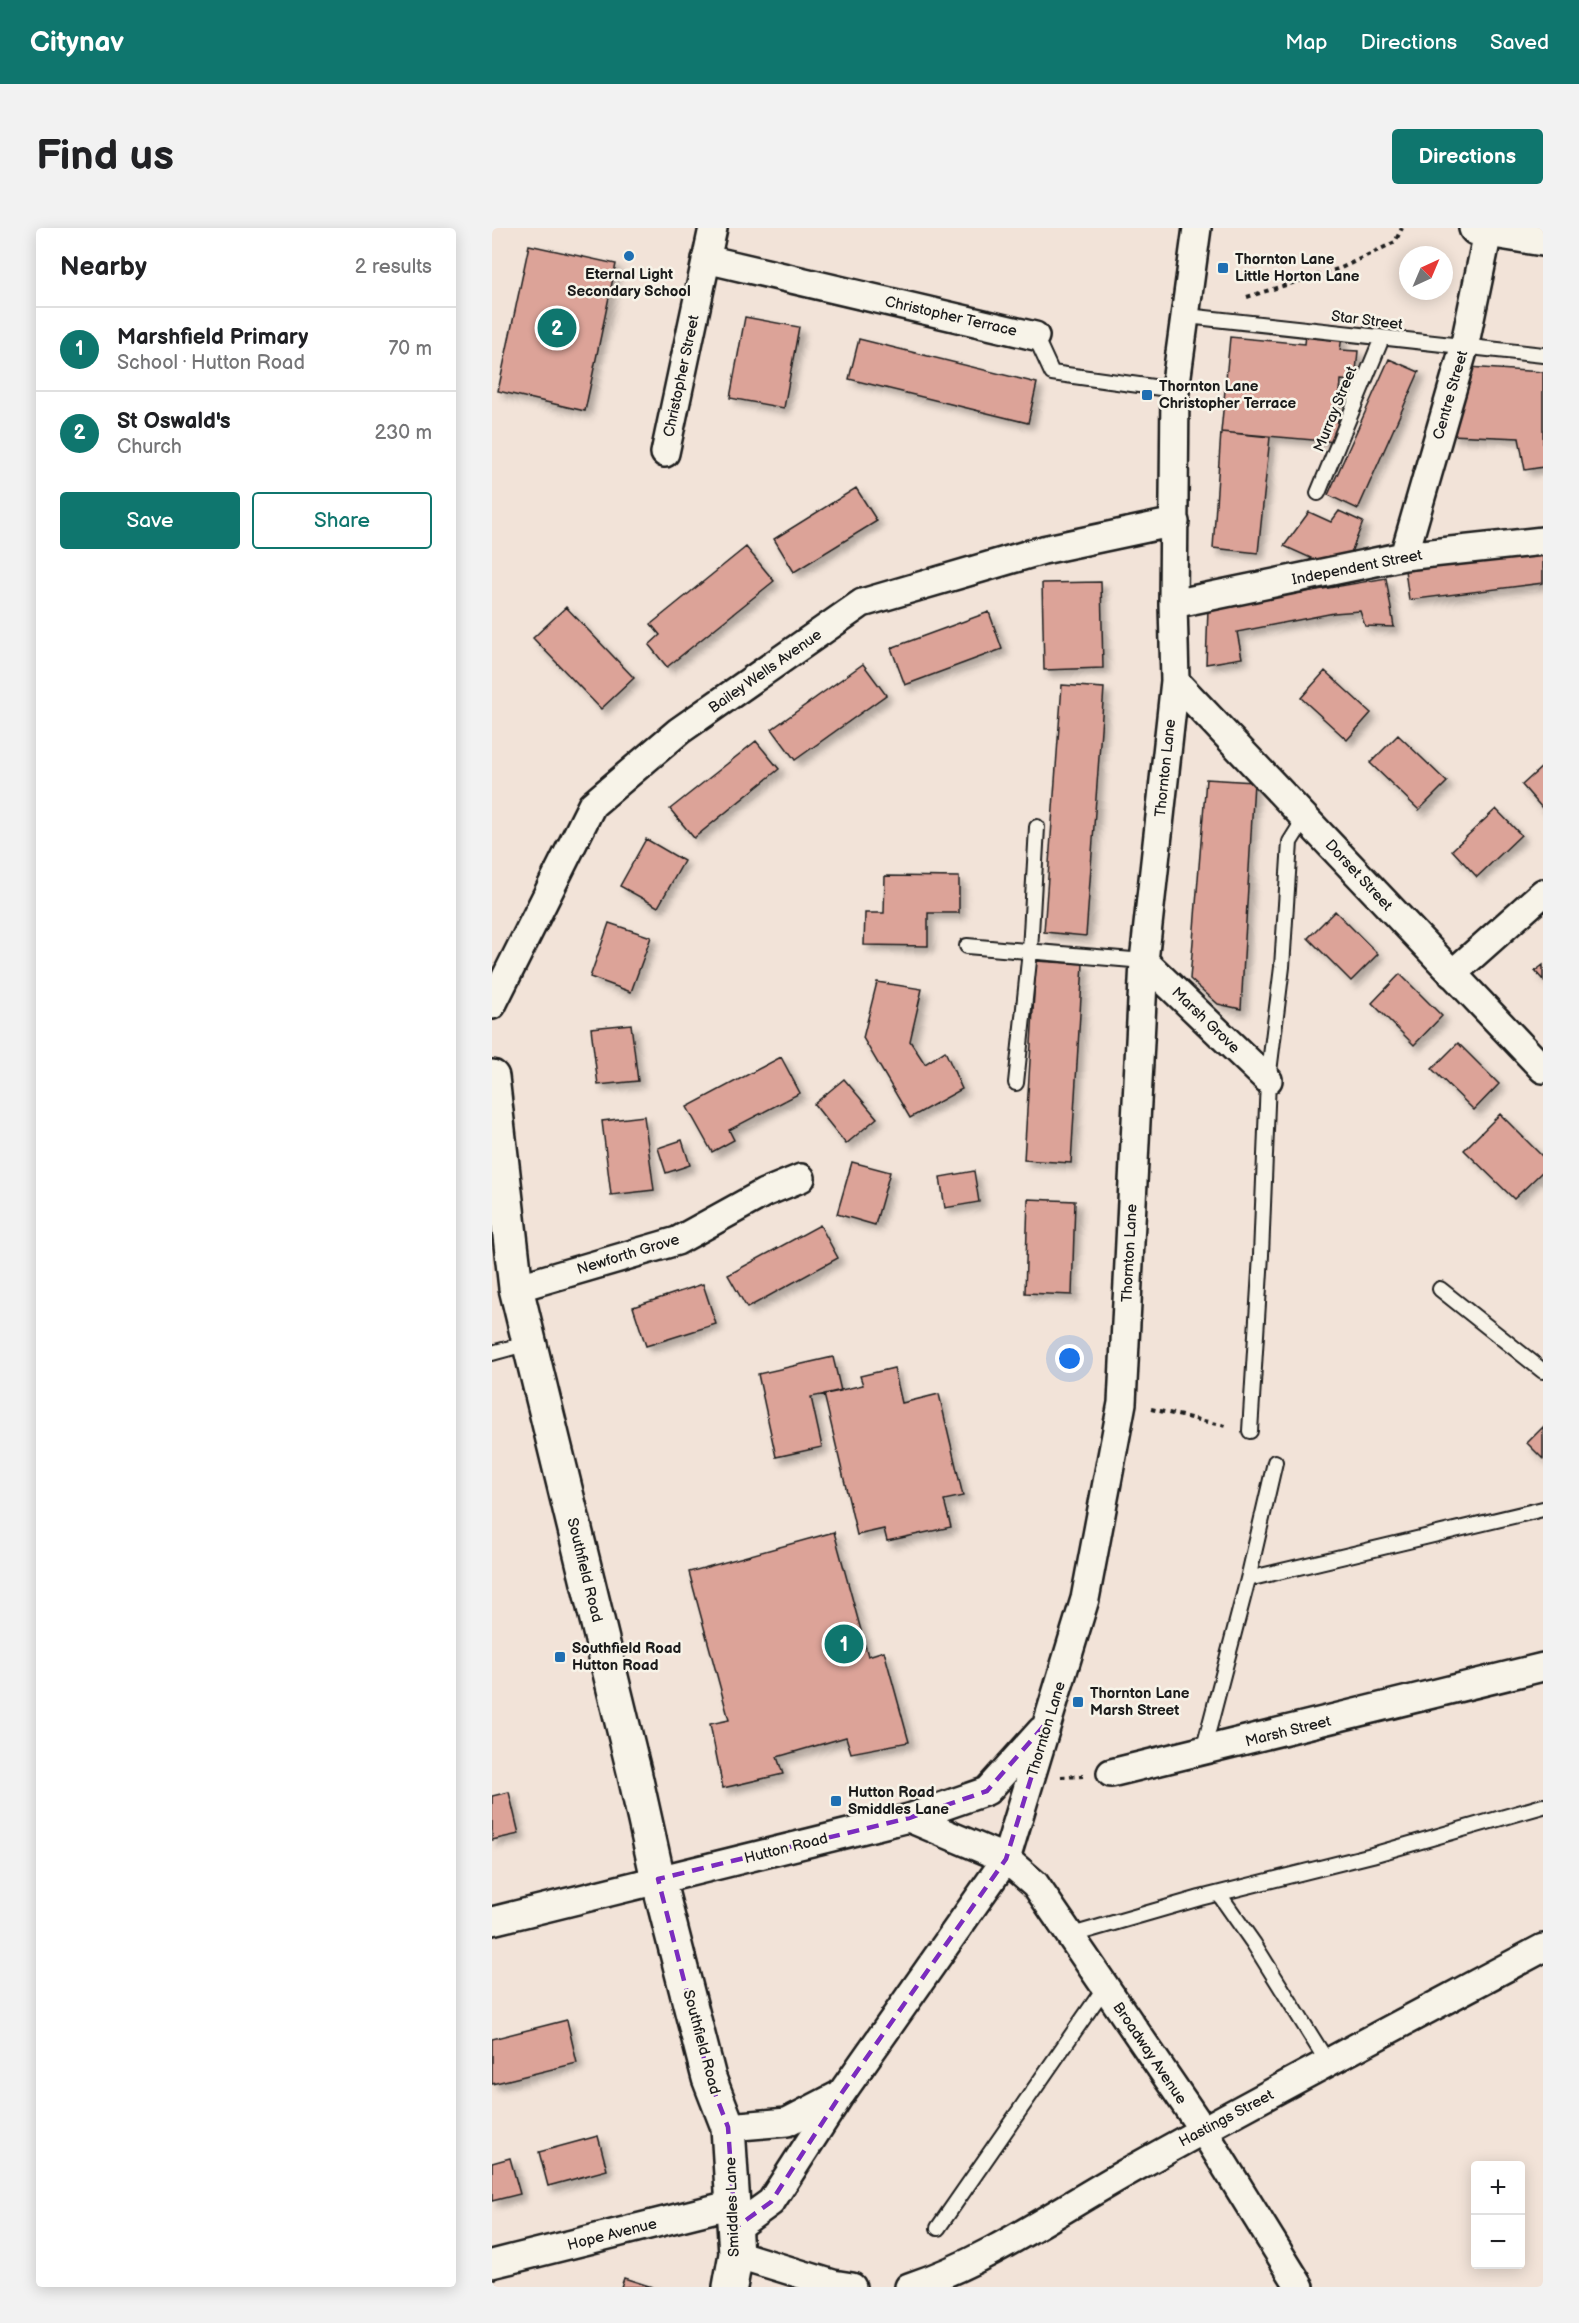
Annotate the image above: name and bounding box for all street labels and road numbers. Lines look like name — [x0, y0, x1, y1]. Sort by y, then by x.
street label: Christopher Terrace — [883, 292, 1019, 341]
street label: Star Street — [1330, 307, 1404, 334]
street label: Christopher Street — [659, 313, 704, 439]
street label: Centre Street — [1429, 348, 1472, 442]
street label: Murray Street — [1310, 363, 1361, 455]
street label: Independent Street — [1290, 545, 1424, 589]
street label: Bailey Wells Avenue — [705, 625, 826, 718]
street label: Thornton Lane — [1151, 718, 1180, 818]
street label: Dorset Street — [1321, 836, 1397, 915]
street label: Marsh Grove — [1168, 983, 1244, 1058]
street label: Thornton Lane — [1117, 1203, 1142, 1303]
street label: Newforth Grove — [575, 1230, 682, 1279]
street label: Southfield Road — [562, 1516, 607, 1624]
street label: Thornton Lane — [1023, 1679, 1070, 1779]
street label: Marsh Street — [1243, 1712, 1333, 1751]
street label: Hutton Road — [742, 1829, 830, 1868]
street label: Southfield Road — [678, 1988, 725, 2096]
street label: Broadway Avenue — [1108, 1999, 1191, 2108]
street label: Hastings Street — [1176, 2085, 1277, 2151]
street label: Smiddles Lane — [721, 2157, 744, 2257]
street label: Hope Avenue — [565, 2214, 659, 2255]

